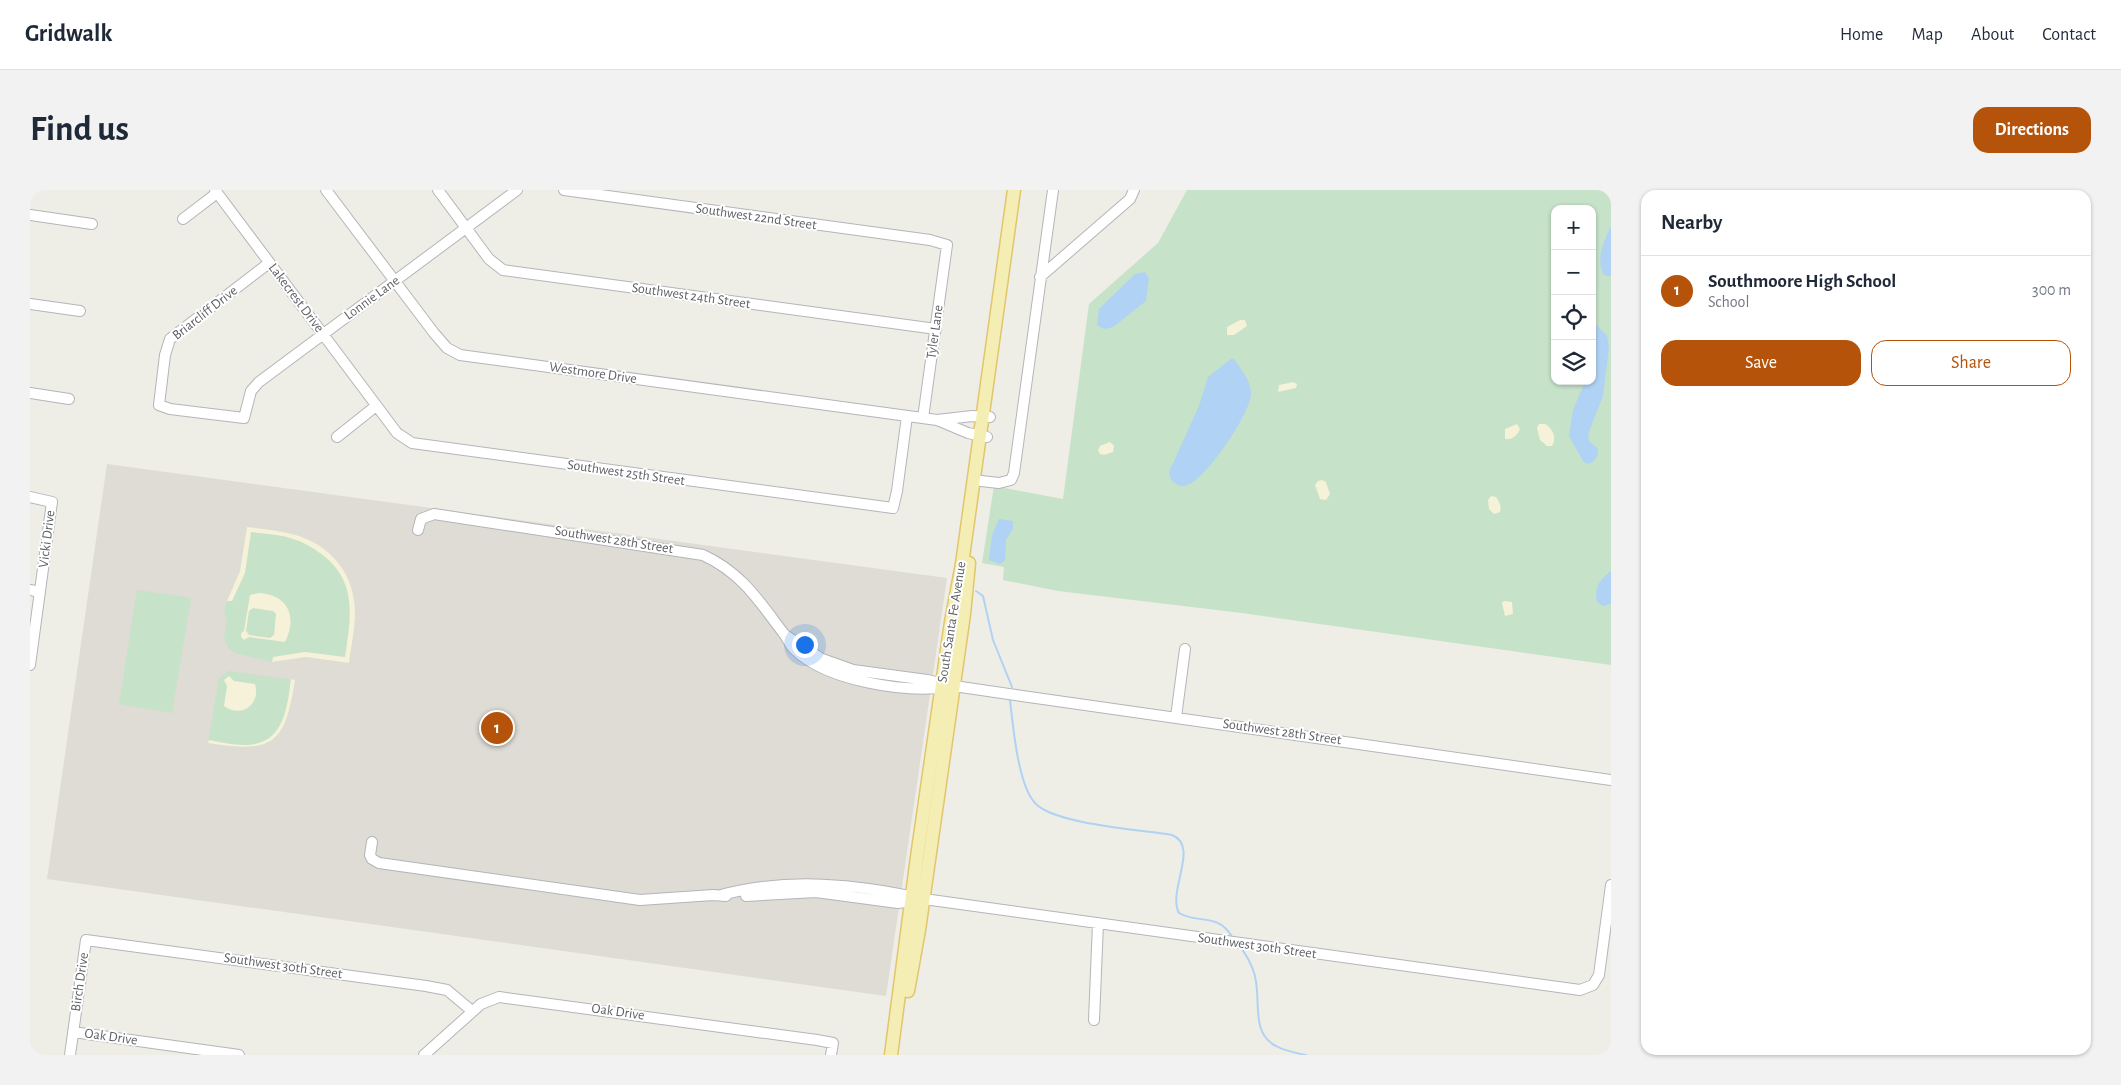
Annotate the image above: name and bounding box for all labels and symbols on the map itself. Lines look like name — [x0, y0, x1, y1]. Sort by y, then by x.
street label: Southwest 22nd Street — [695, 202, 818, 232]
street label: Lakecrest Drive — [266, 261, 326, 335]
street label: Lonnie Lane — [342, 273, 402, 323]
street label: Southwest 24th Street — [631, 281, 752, 311]
street label: Briarcliff Drive — [170, 283, 240, 343]
street label: Tyler Lane — [924, 304, 946, 360]
street label: Westmore Drive — [548, 360, 638, 386]
street label: Southwest 25th Street — [566, 458, 686, 488]
street label: Vicki Drive — [37, 509, 57, 569]
street label: Southwest 28th Street — [554, 524, 675, 556]
street label: South Santa Fe Avenue — [935, 560, 969, 684]
your location — [792, 632, 818, 658]
pin: 1 — [481, 709, 513, 747]
street label: Southwest 28th Street — [1222, 717, 1343, 747]
street label: Southwest 30th Street — [1197, 931, 1318, 961]
street label: Southwest 30th Street — [223, 951, 344, 981]
street label: Birch Drive — [69, 952, 91, 1012]
street label: Oak Drive — [591, 1001, 645, 1023]
street label: Oak Drive — [84, 1026, 138, 1048]

